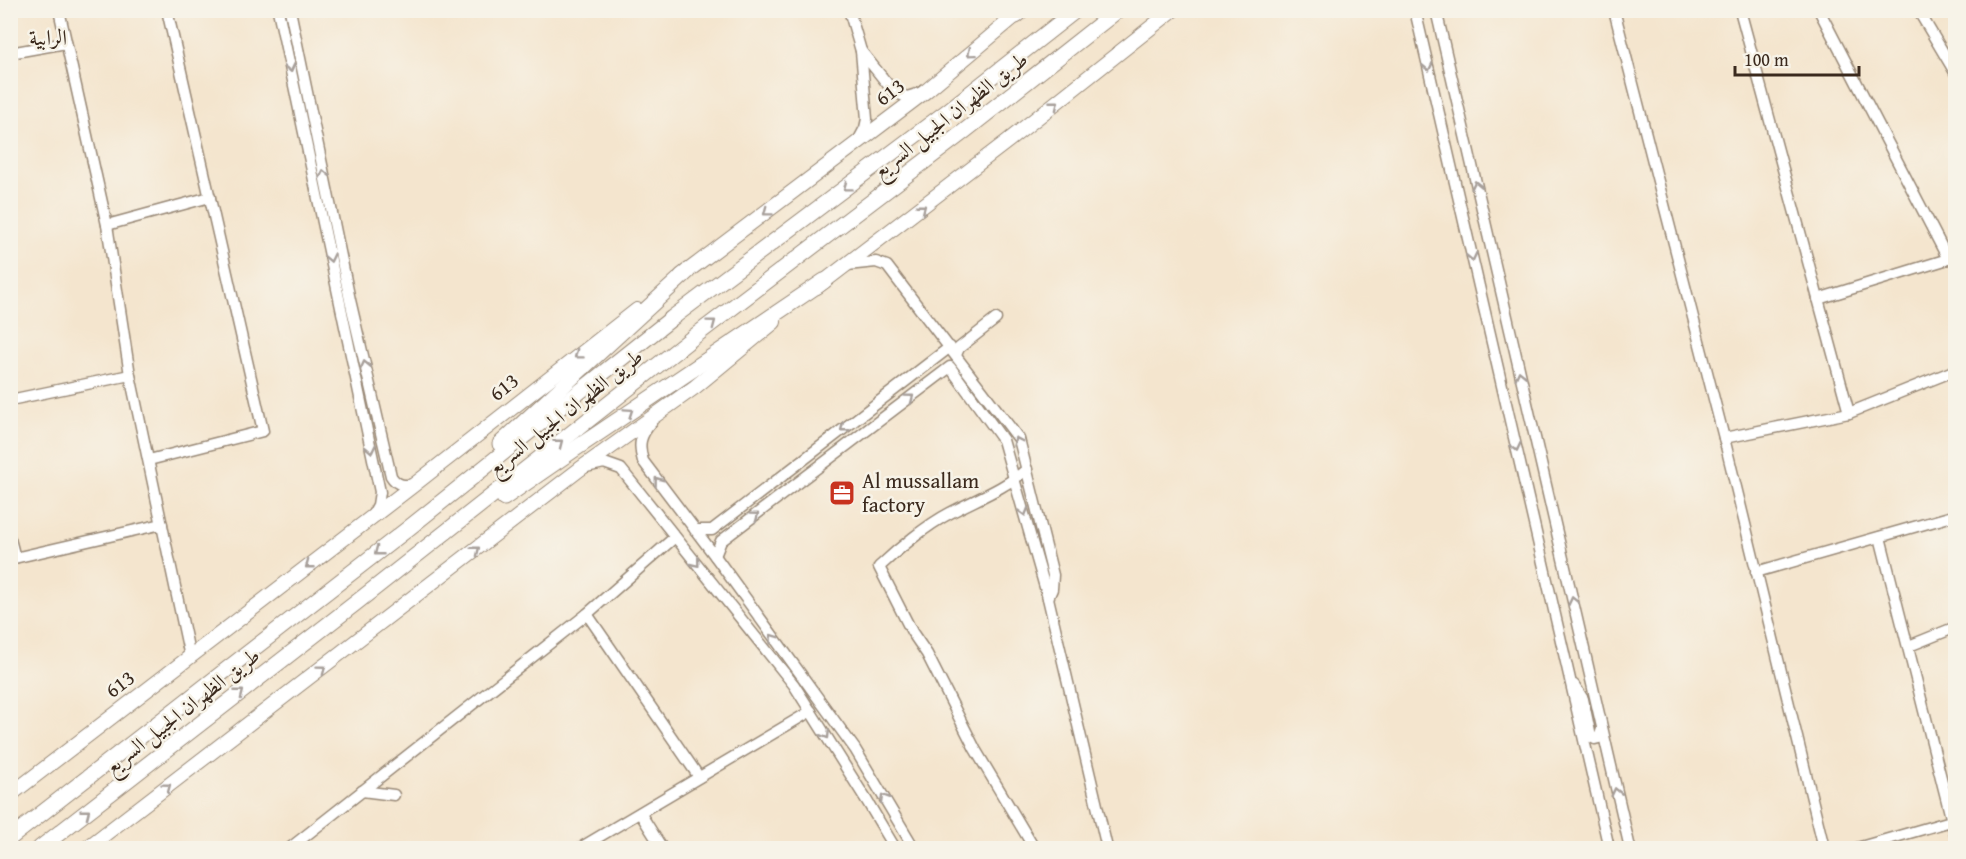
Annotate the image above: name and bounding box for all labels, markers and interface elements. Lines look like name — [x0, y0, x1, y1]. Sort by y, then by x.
district label: الرابية — [29, 21, 67, 53]
scale bar — [1735, 39, 1860, 77]
street label: طريق الظهران الجبيل السريع — [865, 44, 1037, 189]
one-way arrow — [966, 46, 977, 57]
text: 100 m — [1744, 46, 1789, 73]
one-way arrow — [283, 62, 296, 72]
one-way arrow — [1421, 62, 1434, 72]
street label: 613 — [868, 70, 911, 113]
one-way arrow — [1048, 100, 1059, 111]
one-way arrow — [318, 170, 331, 180]
one-way arrow — [842, 179, 853, 190]
one-way arrow — [1470, 180, 1483, 190]
one-way arrow — [763, 204, 774, 215]
one-way arrow — [915, 204, 926, 215]
one-way arrow — [1465, 252, 1478, 262]
one-way arrow — [323, 253, 336, 263]
one-way arrow — [706, 319, 717, 330]
street label: طريق الظهران الجبيل السريع — [480, 341, 652, 486]
one-way arrow — [574, 347, 585, 358]
one-way arrow — [360, 360, 373, 370]
street label: 613 — [482, 365, 525, 408]
one-way arrow — [1514, 370, 1527, 380]
one-way arrow — [903, 394, 914, 405]
one-way arrow — [622, 408, 633, 419]
one-way arrow — [840, 421, 851, 432]
one-way arrow — [1013, 436, 1025, 447]
one-way arrow — [552, 440, 563, 451]
one-way arrow — [1508, 442, 1521, 452]
one-way arrow — [364, 444, 377, 454]
place label: Al mussallam factory — [862, 465, 979, 520]
one-way arrow — [654, 476, 665, 487]
office icon: Al mussallam factory — [827, 478, 857, 508]
one-way arrow — [1017, 506, 1029, 517]
one-way arrow — [748, 512, 759, 523]
one-way arrow — [374, 544, 385, 555]
one-way arrow — [469, 546, 480, 557]
one-way arrow — [689, 556, 700, 567]
one-way arrow — [304, 558, 315, 569]
one-way arrow — [1567, 597, 1580, 607]
one-way arrow — [769, 633, 780, 644]
street label: طريق الظهران الجبيل السريع — [97, 640, 269, 785]
street label: 613 — [98, 662, 141, 705]
one-way arrow — [315, 665, 326, 676]
one-way arrow — [233, 689, 244, 700]
one-way arrow — [819, 728, 830, 739]
one-way arrow — [160, 784, 171, 795]
one-way arrow — [1611, 787, 1624, 797]
one-way arrow — [879, 794, 891, 804]
one-way arrow — [79, 809, 90, 820]

